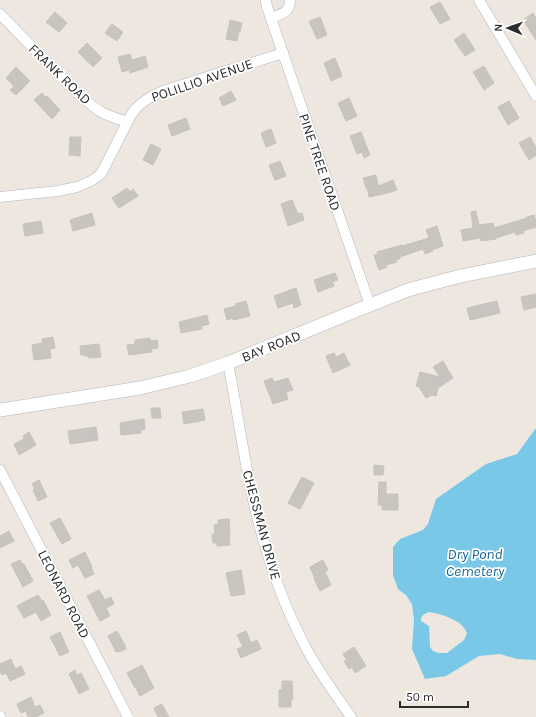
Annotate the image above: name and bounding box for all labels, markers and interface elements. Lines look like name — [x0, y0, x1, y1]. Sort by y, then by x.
north arrow — [488, 8, 528, 48]
text: N — [492, 23, 505, 32]
street label: FRANK ROAD — [25, 40, 94, 108]
street label: POLILLIO AVENUE — [149, 55, 255, 106]
street label: PINE TREE ROAD — [295, 111, 344, 213]
street label: BAY ROAD — [239, 327, 303, 366]
street label: CHESSMAN DRIVE — [239, 468, 284, 582]
water label: Dry Pond Cemetery — [446, 545, 505, 580]
street label: LEONARD ROAD — [34, 547, 93, 641]
scale bar — [400, 683, 468, 709]
text: 50 m — [406, 690, 434, 704]

